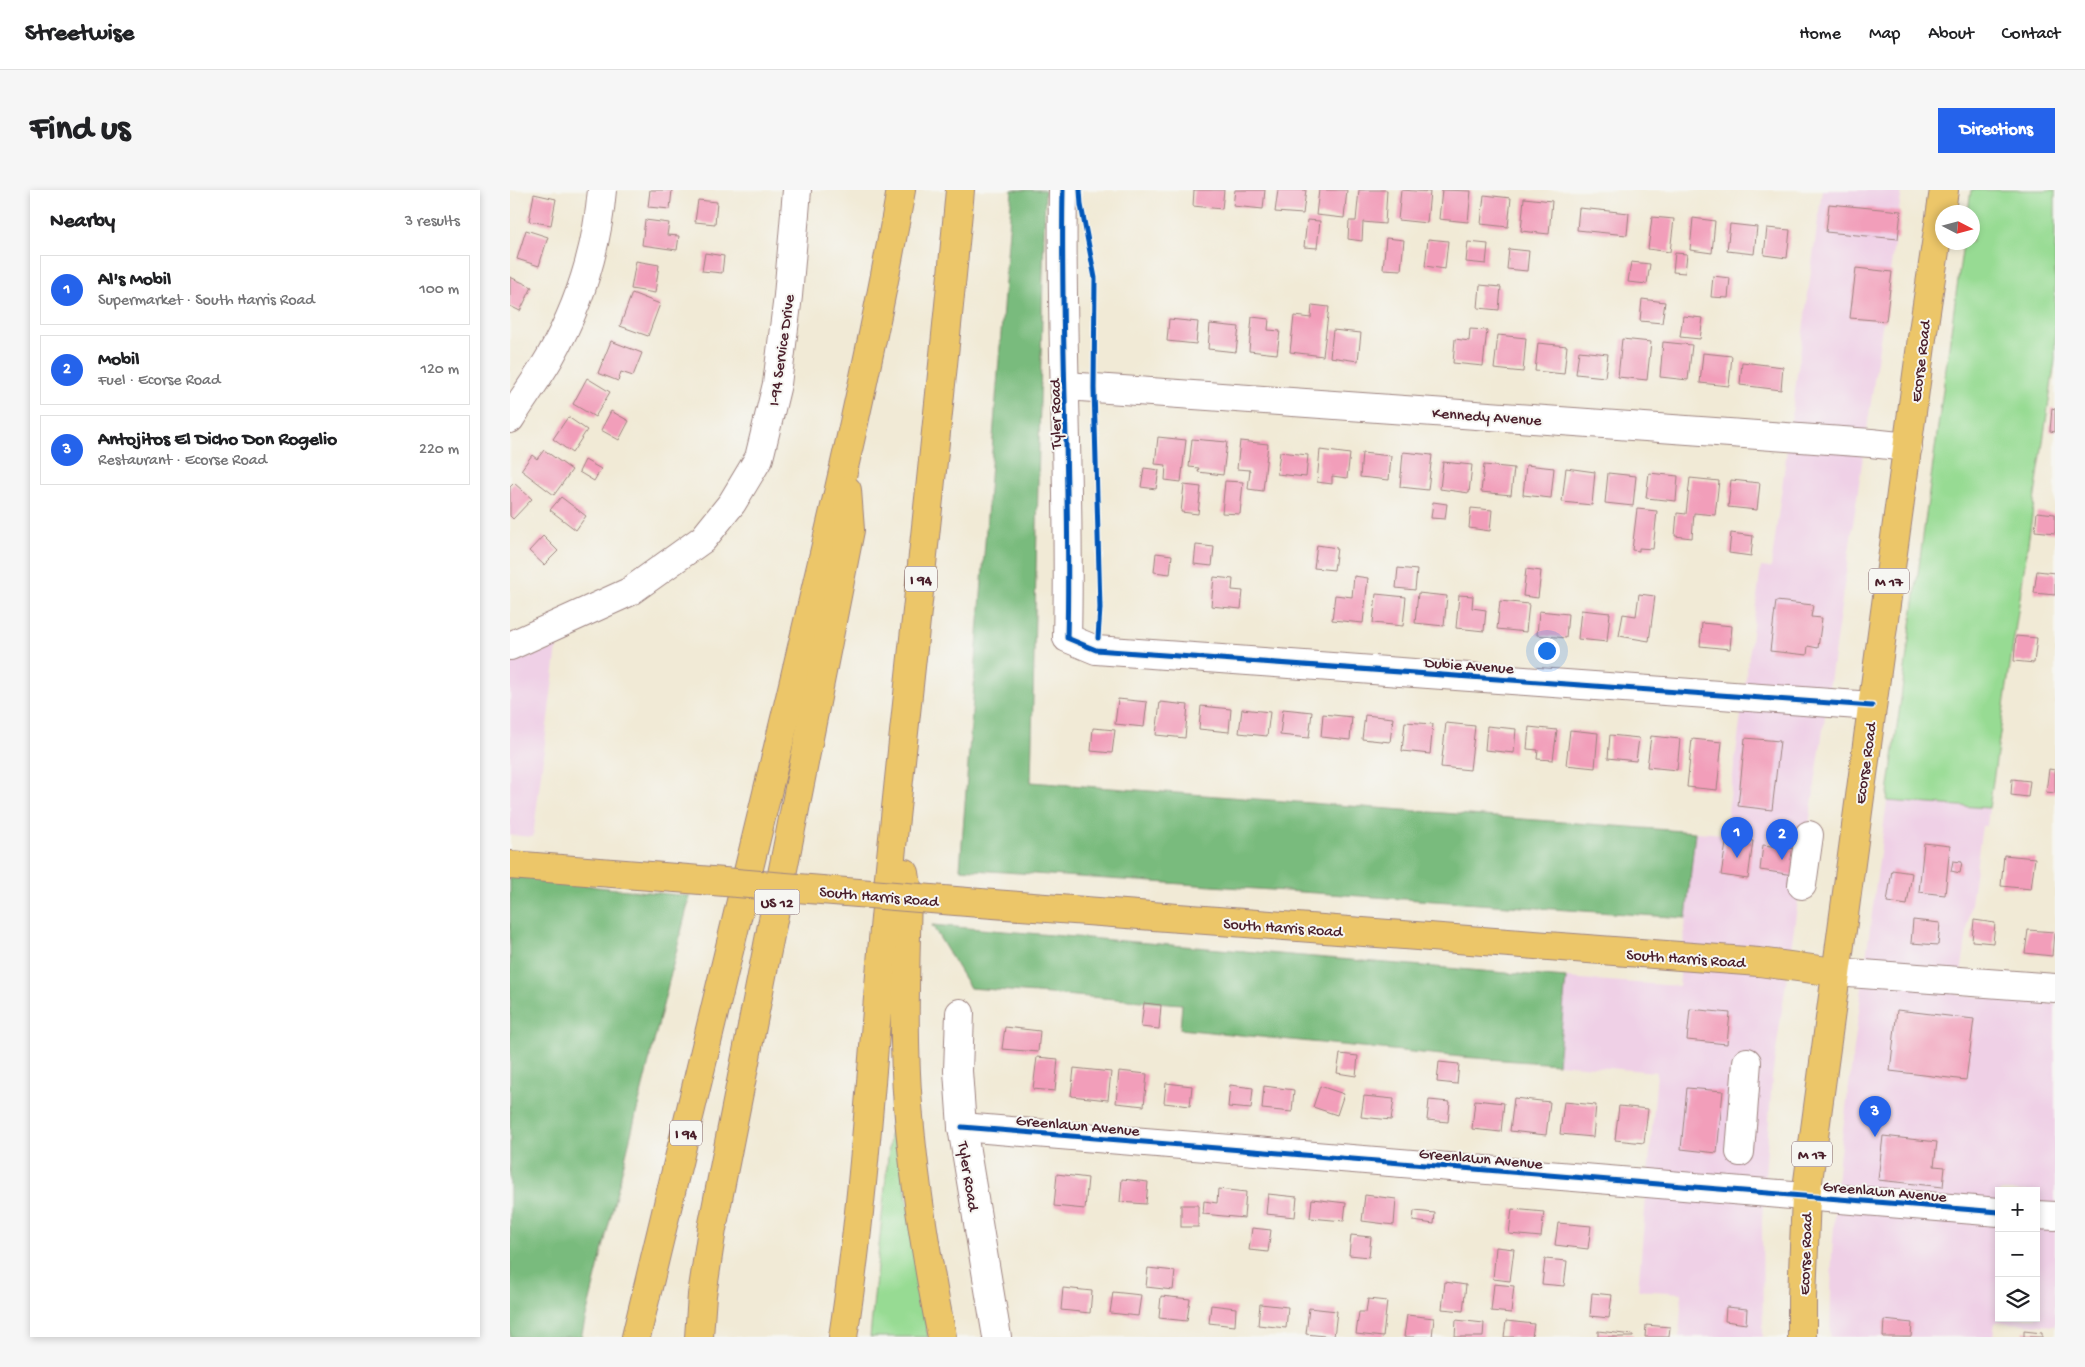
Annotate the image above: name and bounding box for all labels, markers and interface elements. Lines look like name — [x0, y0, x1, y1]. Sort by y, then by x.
text: Streetwise — [25, 20, 134, 49]
text: Home — [1799, 24, 1841, 45]
text: Map — [1869, 24, 1900, 45]
text: About — [1928, 24, 1974, 45]
text: Contact — [2002, 24, 2060, 45]
button: Directions — [1938, 108, 2055, 153]
text: Find us — [30, 110, 130, 151]
north arrow — [1935, 205, 1980, 250]
text: Nearby — [50, 210, 115, 235]
text: 3 results — [405, 213, 460, 232]
text: Al's Mobil — [98, 269, 171, 292]
text: 1 — [64, 281, 70, 300]
text: 100 m — [419, 281, 459, 300]
text: Supermarket · South Harris Road — [98, 292, 315, 311]
street label: I-94 Service Drive — [766, 293, 801, 407]
street label: Ecorse Road — [1908, 318, 1937, 403]
text: Mobil — [98, 349, 139, 372]
text: 2 — [63, 361, 71, 380]
text: 120 m — [420, 361, 459, 380]
text: Fuel · Ecorse Road — [98, 372, 220, 391]
street label: Tyler Road — [1047, 377, 1068, 450]
street label: Kennedy Avenue — [1431, 405, 1543, 432]
text: Antojitos El Dicho Don Rogelio — [98, 429, 337, 452]
text: 3 — [63, 441, 71, 460]
text: 220 m — [419, 441, 459, 460]
text: Restaurant · Ecorse Road — [98, 452, 267, 471]
road number: I 94 — [905, 566, 937, 592]
road number: M 17 — [1869, 568, 1909, 594]
your location — [1534, 638, 1560, 664]
street label: Dubie Avenue — [1422, 655, 1515, 680]
street label: Ecorse Road — [1852, 720, 1883, 806]
pin: 1 — [1721, 817, 1753, 858]
pin: 2 — [1766, 819, 1798, 860]
street label: South Harris Road — [818, 884, 941, 913]
road number: US 12 — [754, 890, 800, 914]
street label: South Harris Road — [1222, 916, 1345, 943]
street label: South Harris Road — [1625, 947, 1748, 974]
pin: 3 — [1859, 1096, 1891, 1137]
street label: Greenlawn Avenue — [1015, 1113, 1141, 1142]
road number: I 94 — [670, 1120, 702, 1146]
street label: Tyler Road — [952, 1139, 982, 1214]
road number: M 17 — [1792, 1142, 1832, 1166]
street label: Greenlawn Avenue — [1418, 1146, 1544, 1175]
street label: Greenlawn Avenue — [1822, 1179, 1948, 1208]
map controls — [1995, 1187, 2040, 1322]
button: + — [1995, 1187, 2040, 1232]
street label: Ecorse Road — [1797, 1211, 1818, 1296]
button: − — [1995, 1232, 2040, 1277]
button: layers — [1995, 1277, 2040, 1322]

